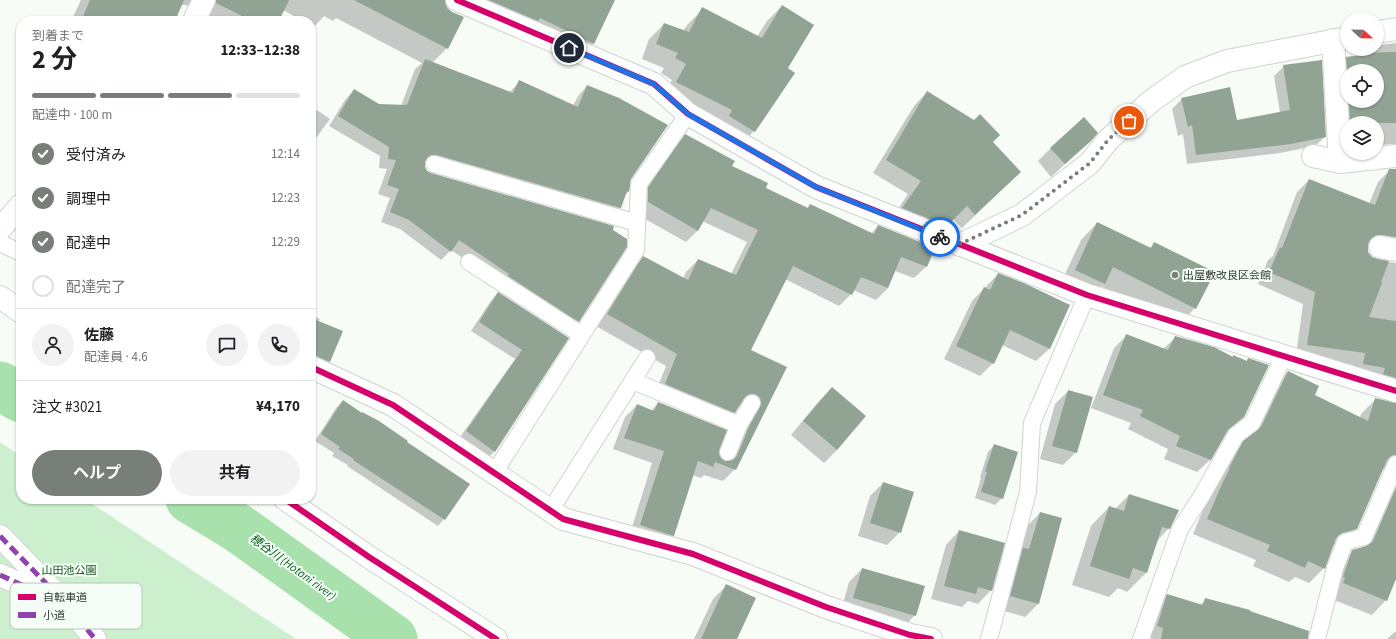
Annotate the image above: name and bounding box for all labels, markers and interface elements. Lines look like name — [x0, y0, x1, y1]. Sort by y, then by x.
north arrow — [1340, 12, 1384, 56]
map controls — [1340, 12, 1384, 160]
text: 到着まで — [32, 27, 84, 45]
pin — [552, 31, 586, 65]
icon: home — [558, 37, 580, 59]
text: 12:33–12:38 — [220, 40, 300, 61]
text: 2 分 — [32, 41, 77, 78]
button: locate — [1340, 64, 1384, 108]
pin — [1112, 104, 1146, 138]
text: 配達中 · 100 m — [32, 106, 112, 124]
icon: bag — [1118, 110, 1140, 132]
button: layers — [1340, 116, 1384, 160]
icon: check — [32, 143, 54, 165]
text: 受付済み — [66, 145, 126, 166]
text: 12:14 — [271, 145, 300, 163]
icon: check — [32, 187, 54, 209]
text: 調理中 — [66, 189, 111, 210]
text: 12:23 — [271, 189, 300, 207]
courier — [920, 217, 960, 257]
icon: bike — [929, 226, 951, 248]
icon: check — [32, 231, 54, 253]
text: 配達中 — [66, 233, 111, 254]
text: 12:29 — [271, 233, 300, 251]
place label: 出屋敷改良区会館 — [1183, 268, 1271, 283]
marker: 出屋敷改良区会館 — [1170, 270, 1180, 280]
text: 配達完了 — [66, 277, 126, 298]
button: person — [32, 324, 74, 366]
button: chat — [206, 324, 248, 366]
button: phone — [258, 324, 300, 366]
text: 佐藤 — [84, 325, 114, 346]
text: 配達員 · 4.6 — [84, 348, 148, 366]
text: ¥4,170 — [256, 396, 300, 417]
text: 注文 #3021 — [32, 397, 102, 418]
button: ヘルプ — [32, 450, 162, 496]
button: 共有 — [170, 450, 300, 496]
water label: 穂谷川 (Hotani river) — [246, 530, 339, 605]
park label: 山田池公園 — [42, 563, 97, 578]
legend — [10, 583, 142, 629]
text: 自転車道 — [43, 590, 87, 605]
text: 小道 — [43, 608, 65, 623]

